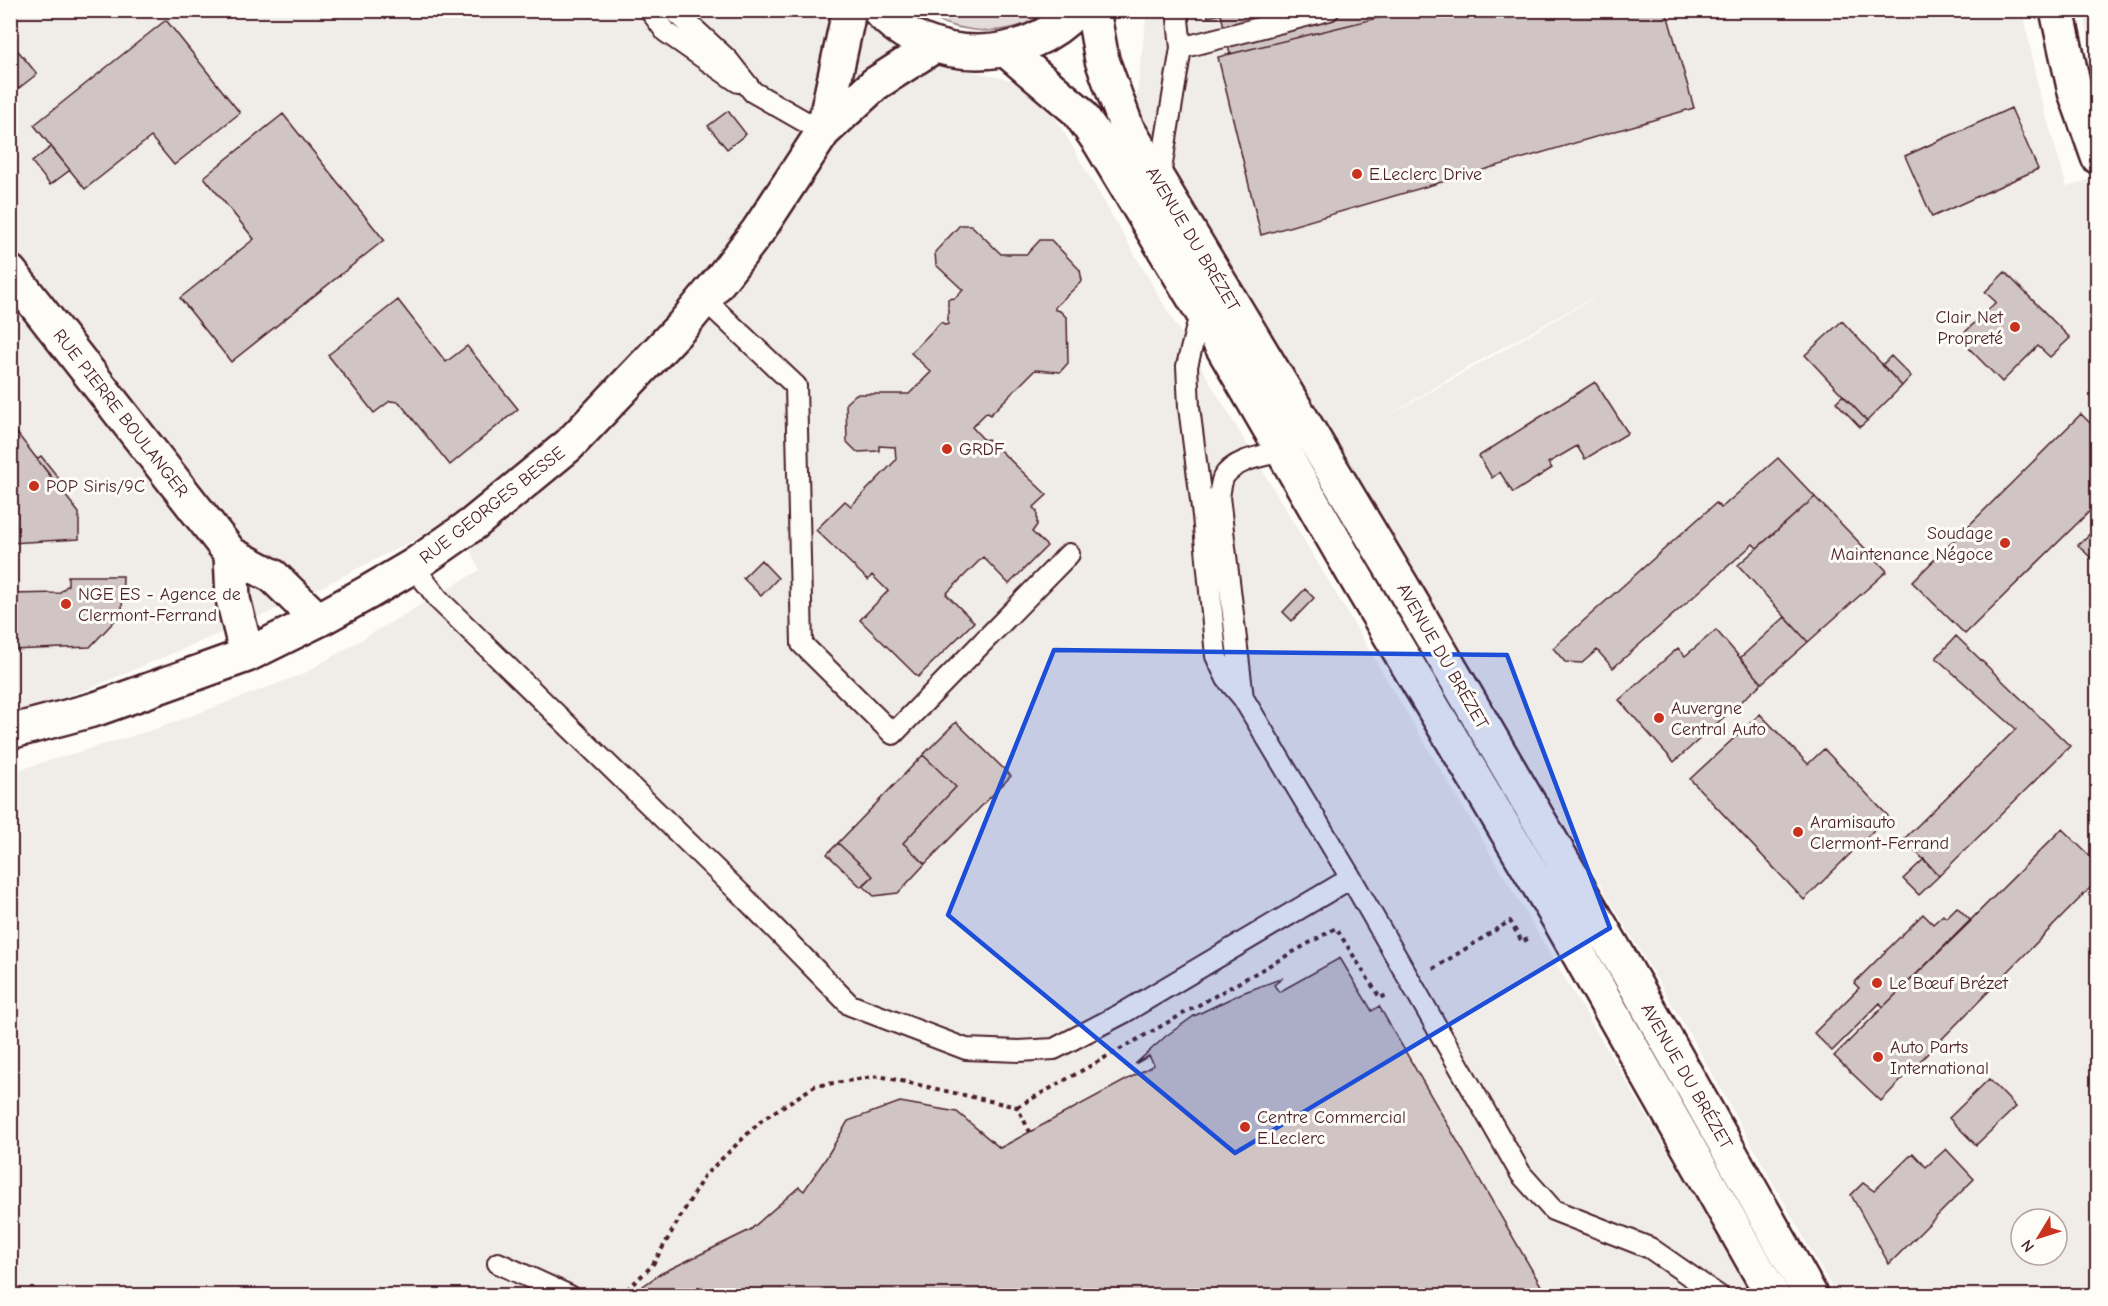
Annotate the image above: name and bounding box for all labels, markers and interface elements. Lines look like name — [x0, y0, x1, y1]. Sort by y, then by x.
street label: AVENUE DU BRÉZET — [1141, 163, 1245, 316]
place label: E.Leclerc Drive — [1369, 164, 1482, 185]
marker: E.Leclerc Drive — [1350, 167, 1364, 181]
place label: Clair Net Propreté — [1935, 307, 2004, 349]
marker: Clair Net Propreté — [2008, 320, 2022, 334]
street label: RUE PIERRE BOULANGER — [49, 325, 193, 502]
place label: GRDF — [959, 439, 1005, 460]
street label: RUE GEORGES BESSE — [416, 442, 569, 569]
marker: GRDF — [940, 442, 954, 456]
place label: POP Siris/9C — [46, 476, 145, 497]
marker: POP Siris/9C — [27, 479, 41, 493]
place label: Soudage Maintenance Négoce — [1830, 523, 1993, 565]
marker: Soudage Maintenance Négoce — [1998, 536, 2012, 550]
street label: AVENUE DU BRÉZET — [1392, 579, 1494, 733]
place label: NGE ES - Agence de Clermont-Ferrand — [78, 584, 241, 626]
marker: NGE ES - Agence de Clermont-Ferrand — [59, 597, 73, 611]
place label: Auvergne Central Auto — [1671, 698, 1766, 740]
marker: Auvergne Central Auto — [1652, 711, 1666, 725]
place label: Aramisauto Clermont-Ferrand — [1810, 812, 1949, 854]
marker: Aramisauto Clermont-Ferrand — [1791, 825, 1805, 839]
place label: Le Bœuf Brézet — [1889, 973, 2009, 994]
marker: Le Bœuf Brézet — [1870, 976, 1884, 990]
street label: AVENUE DU BRÉZET — [1636, 999, 1738, 1153]
place label: Auto Parts International — [1890, 1037, 1989, 1079]
marker: Auto Parts International — [1871, 1050, 1885, 1064]
place label: Centre Commercial E.Leclerc — [1257, 1107, 1406, 1149]
marker: Centre Commercial E.Leclerc — [1238, 1120, 1252, 1134]
north arrow — [2009, 1207, 2069, 1267]
text: N — [2018, 1236, 2038, 1255]

